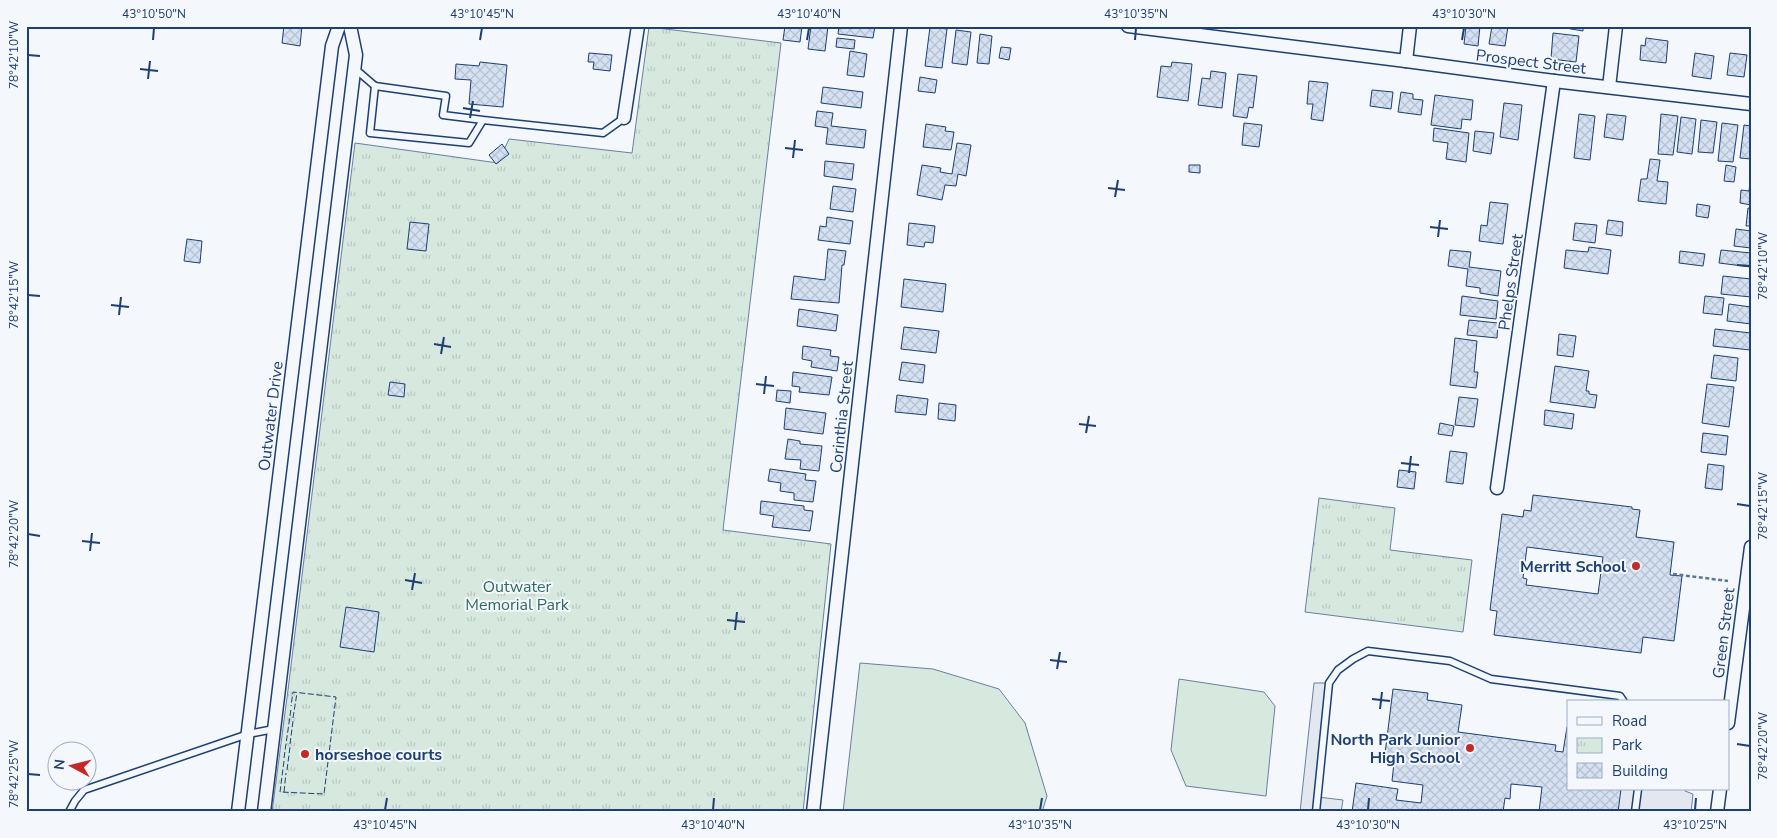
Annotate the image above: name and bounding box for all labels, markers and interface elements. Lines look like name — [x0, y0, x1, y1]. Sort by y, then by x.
text: 43°10'50"N — [122, 6, 186, 22]
text: 43°10'45"N — [450, 6, 514, 22]
text: 43°10'40"N — [777, 6, 841, 22]
text: 43°10'35"N — [1104, 6, 1168, 22]
text: 43°10'30"N — [1432, 6, 1496, 22]
text: 78°42'10"W — [6, 21, 22, 89]
street label: Prospect Street — [1475, 44, 1588, 80]
street label: Phelps Street — [1493, 232, 1529, 332]
text: 78°42'10"W — [1755, 232, 1771, 300]
text: 78°42'15"W — [6, 261, 22, 329]
street label: Outwater Drive — [253, 360, 289, 472]
street label: Corinthia Street — [825, 360, 859, 474]
text: 78°42'15"W — [1755, 472, 1771, 540]
text: 78°42'20"W — [6, 500, 22, 568]
place label: Merritt School — [1520, 556, 1626, 578]
marker: Merritt School — [1630, 560, 1642, 572]
park label: Outwater Memorial Park — [465, 576, 570, 616]
street label: Green Street — [1708, 586, 1741, 680]
legend — [1567, 700, 1730, 790]
text: Road — [1612, 711, 1647, 731]
text: 78°42'20"W — [1755, 712, 1771, 780]
place label: North Park Junior High School — [1330, 729, 1461, 769]
text: Park — [1612, 735, 1642, 755]
text: 78°42'25"W — [6, 740, 22, 808]
north arrow — [48, 740, 98, 790]
marker: North Park Junior High School — [1464, 742, 1476, 754]
place label: horseshoe courts — [315, 744, 442, 766]
marker: horseshoe courts — [299, 748, 311, 760]
text: N — [50, 758, 70, 771]
text: Building — [1612, 761, 1668, 781]
text: 43°10'45"N — [353, 817, 417, 833]
text: 43°10'40"N — [681, 817, 745, 833]
text: 43°10'35"N — [1008, 817, 1072, 833]
text: 43°10'30"N — [1336, 817, 1400, 833]
text: 43°10'25"N — [1663, 817, 1727, 833]

